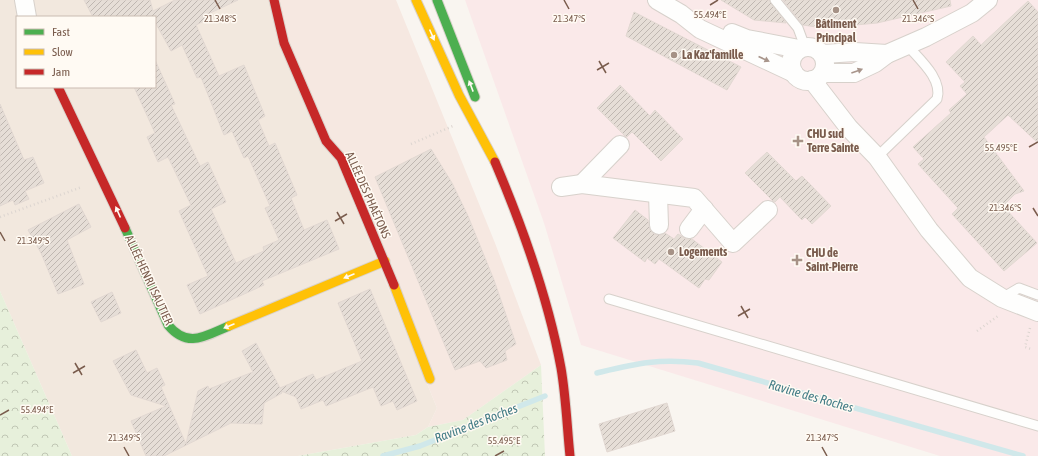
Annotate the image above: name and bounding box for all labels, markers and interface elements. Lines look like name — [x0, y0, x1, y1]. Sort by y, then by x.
marker: Bâtiment Principal — [831, 5, 841, 15]
text: 55.494°E — [694, 9, 727, 20]
text: 21.348°S — [204, 13, 236, 24]
text: 21.347°S — [553, 13, 585, 24]
text: 21.346°S — [902, 13, 934, 24]
legend — [16, 16, 156, 88]
place label: Bâtiment Principal — [816, 17, 857, 45]
text: Fast — [52, 25, 70, 39]
one-way arrow — [429, 30, 435, 41]
text: Slow — [52, 45, 73, 59]
place label: La Kaz'famille — [682, 48, 744, 62]
marker: La Kaz'famille — [669, 50, 679, 60]
one-way arrow — [758, 56, 770, 62]
text: Jam — [52, 65, 70, 79]
one-way arrow — [851, 68, 863, 74]
one-way arrow — [467, 80, 473, 92]
place label: CHU sud Terre Sainte — [807, 127, 860, 155]
marker: CHU sud Terre Sainte — [792, 135, 804, 147]
text: 55.495°E — [985, 142, 1018, 153]
street label: ALLÉE DES PHAÉTONS — [343, 149, 393, 241]
text: 21.346°S — [989, 202, 1021, 213]
one-way arrow — [115, 206, 121, 218]
street label: ALLÉE HENRI ISAUTIER — [122, 233, 176, 327]
text: 21.349°S — [17, 235, 49, 246]
place label: Logements — [679, 245, 728, 259]
place label: CHU de Saint-Pierre — [806, 246, 859, 274]
marker: Logements — [666, 247, 676, 257]
marker: CHU de Saint-Pierre — [791, 254, 803, 266]
one-way arrow — [342, 274, 354, 280]
one-way arrow — [222, 324, 234, 330]
water label: Ravine des Roches — [767, 377, 856, 415]
water label: Ravine des Roches — [432, 400, 520, 446]
text: 55.494°E — [21, 404, 54, 415]
text: 21.349°S — [108, 432, 140, 443]
text: 21.347°S — [806, 432, 838, 443]
text: 55.495°E — [488, 435, 521, 446]

